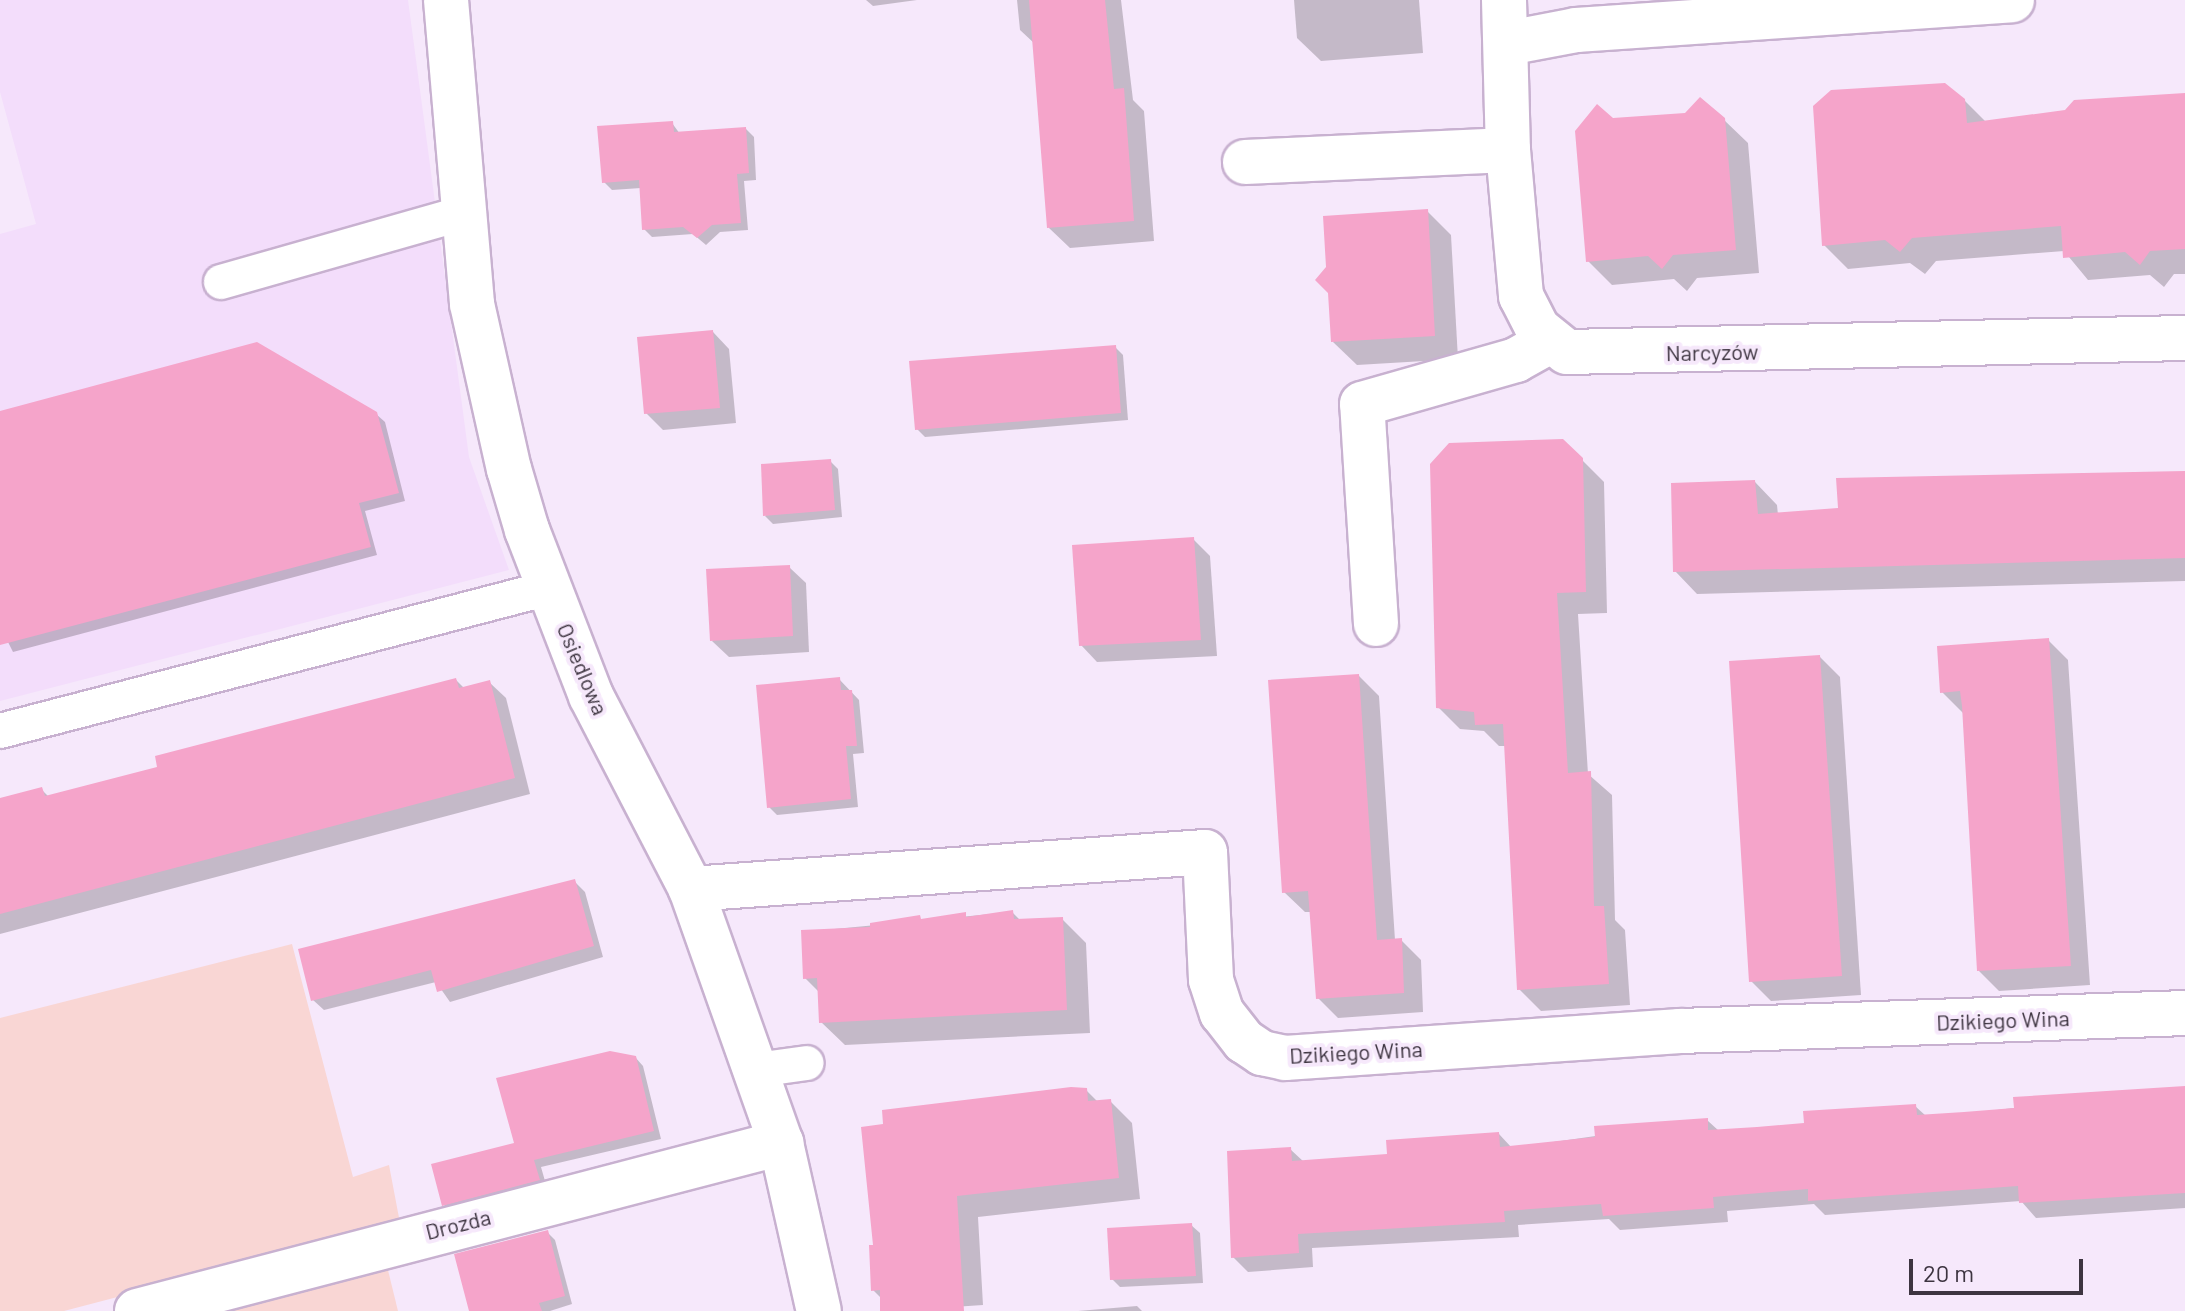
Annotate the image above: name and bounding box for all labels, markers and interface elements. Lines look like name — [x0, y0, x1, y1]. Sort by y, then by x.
street label: Narcyzów — [1666, 338, 1758, 366]
street label: Osiedlowa — [552, 619, 614, 719]
street label: Dzikiego Wina — [1936, 1004, 2070, 1036]
street label: Dzikiego Wina — [1289, 1035, 1423, 1069]
street label: Drozda — [423, 1203, 493, 1245]
scale bar — [1913, 1243, 2087, 1293]
text: 20 m — [1923, 1258, 1974, 1287]

